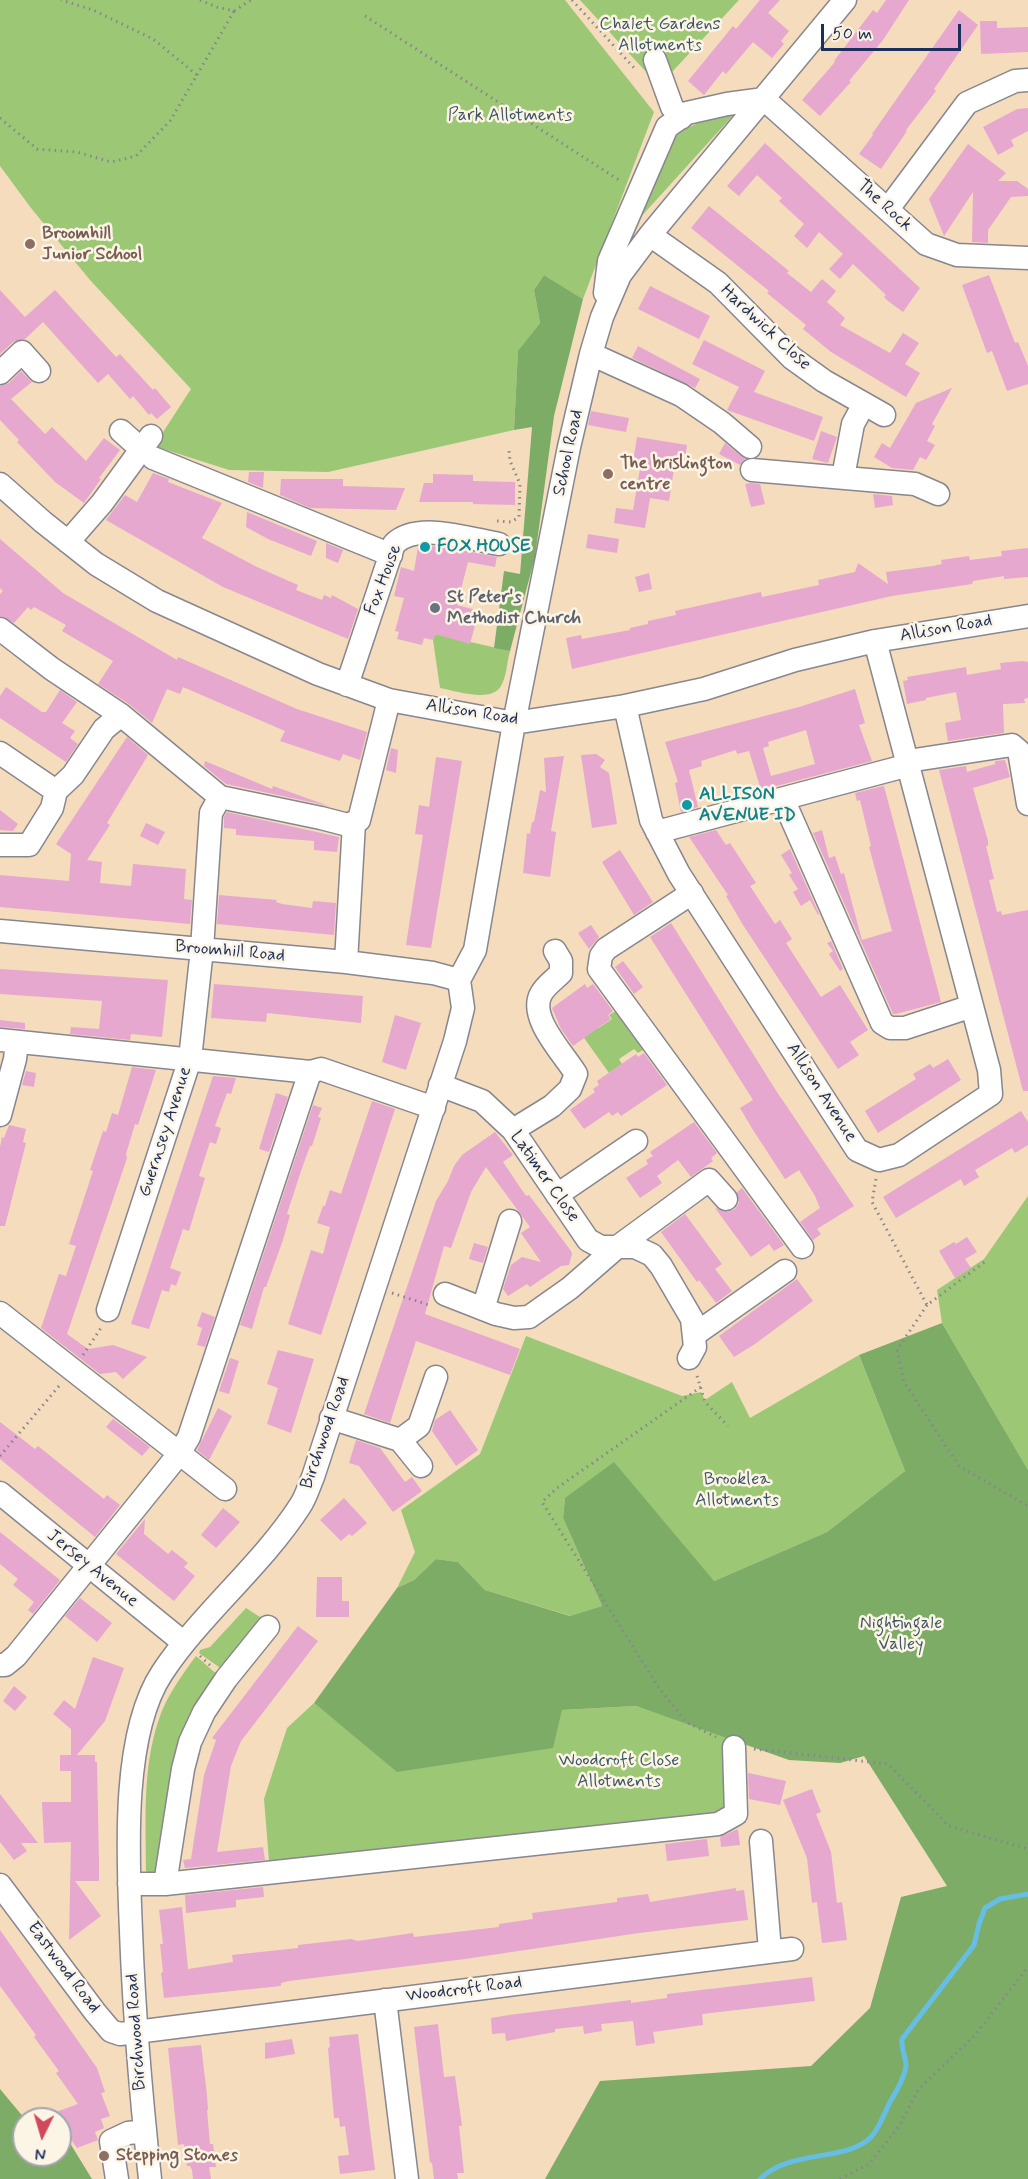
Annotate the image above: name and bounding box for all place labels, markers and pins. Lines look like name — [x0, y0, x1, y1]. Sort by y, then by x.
place label: Broomhill Junior School — [42, 223, 142, 266]
marker: Broomhill Junior School — [23, 237, 37, 251]
place label: The brislington centre — [620, 453, 732, 496]
marker: The brislington centre — [601, 467, 615, 481]
place label: FOX HOUSE — [437, 536, 531, 558]
marker: FOX HOUSE — [418, 540, 432, 554]
place label: St Peter's Methodist Church — [447, 587, 581, 630]
marker: St Peter's Methodist Church — [428, 601, 442, 615]
place label: ALLISON AVENUE ID — [699, 784, 796, 826]
marker: ALLISON AVENUE ID — [680, 798, 694, 812]
place label: Stepping Stones — [116, 2145, 238, 2167]
marker: Stepping Stones — [97, 2149, 111, 2163]

